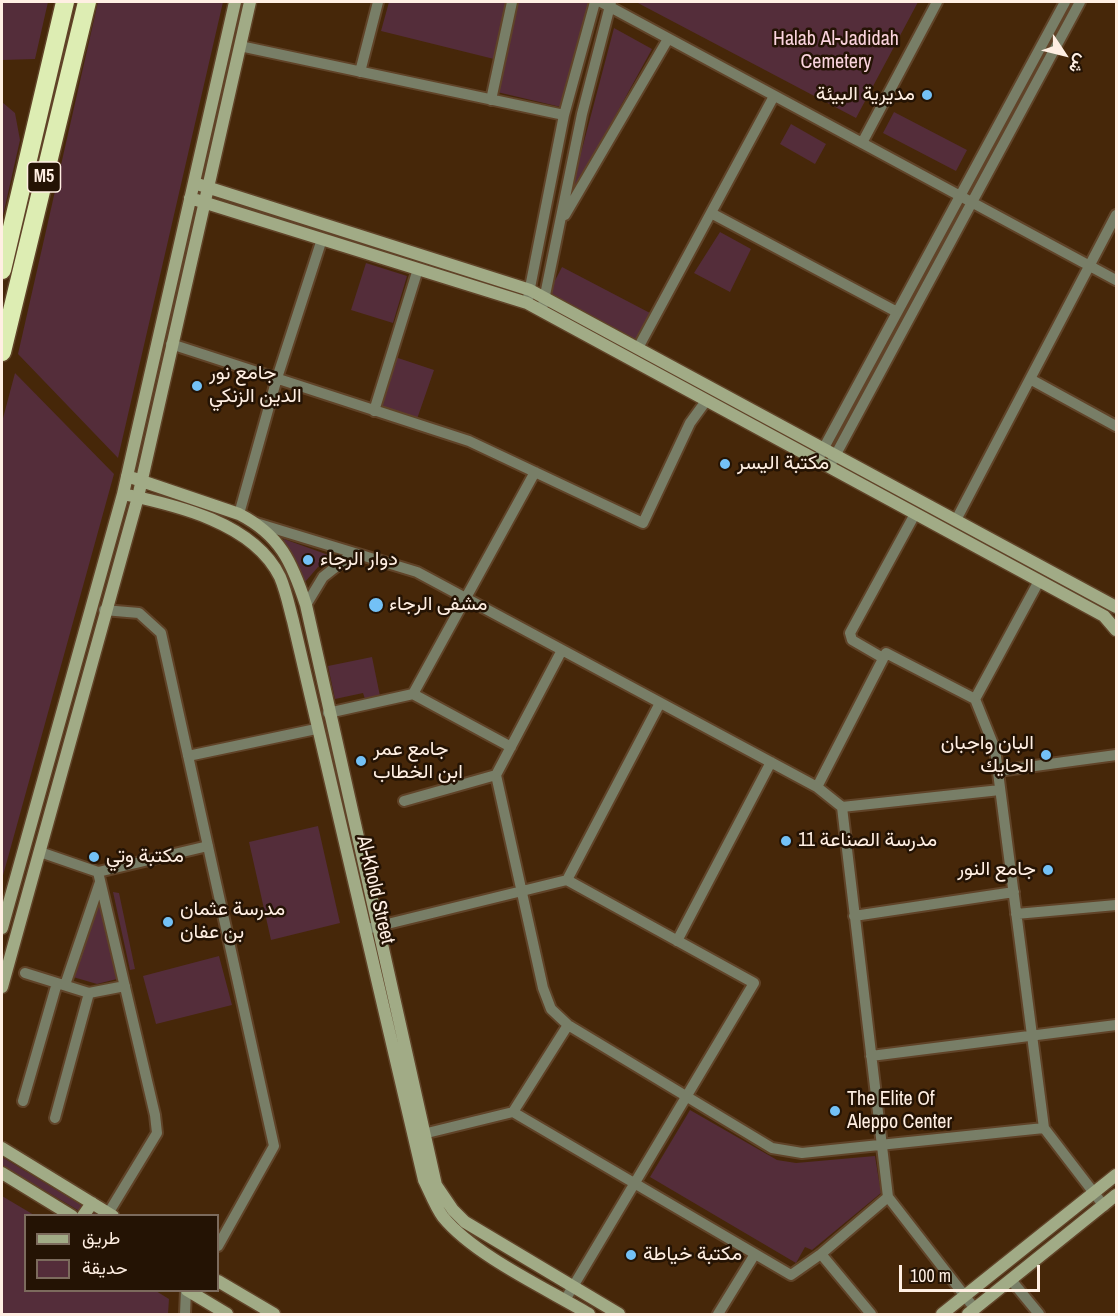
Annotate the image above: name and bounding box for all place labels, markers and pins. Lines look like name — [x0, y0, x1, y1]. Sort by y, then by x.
place label: مديرية البيئة — [816, 83, 915, 107]
marker: مديرية البيئة — [920, 88, 934, 102]
place label: جامع نور الدين الزنكي — [209, 362, 302, 409]
marker: جامع نور الدين الزنكي — [190, 379, 204, 393]
place label: مكتبة اليسر — [737, 452, 829, 476]
marker: مكتبة اليسر — [718, 457, 732, 471]
place label: دوار الرجاء — [320, 548, 398, 572]
marker: دوار الرجاء — [301, 553, 315, 567]
place label: مشفى الرجاء — [389, 593, 487, 617]
marker: مشفى الرجاء — [367, 596, 385, 614]
place label: البان واجبان الحايك — [941, 732, 1034, 779]
place label: جامع عمر ابن الخطاب — [373, 738, 463, 785]
marker: البان واجبان الحايك — [1039, 748, 1053, 762]
marker: جامع عمر ابن الخطاب — [354, 754, 368, 768]
place label: مدرسة الصناعة 11 — [798, 829, 937, 853]
marker: مدرسة الصناعة 11 — [779, 834, 793, 848]
place label: مكتبة وتي — [106, 845, 184, 869]
marker: مكتبة وتي — [87, 850, 101, 864]
place label: جامع النور — [957, 858, 1036, 882]
marker: جامع النور — [1041, 863, 1055, 877]
place label: مدرسة عثمان بن عفان — [180, 898, 285, 945]
marker: مدرسة عثمان بن عفان — [161, 915, 175, 929]
place label: The Elite Of Aleppo Center — [847, 1088, 952, 1135]
marker: The Elite Of Aleppo Center — [828, 1104, 842, 1118]
place label: مكتبة خياطة — [643, 1243, 742, 1267]
marker: مكتبة خياطة — [624, 1248, 638, 1262]

